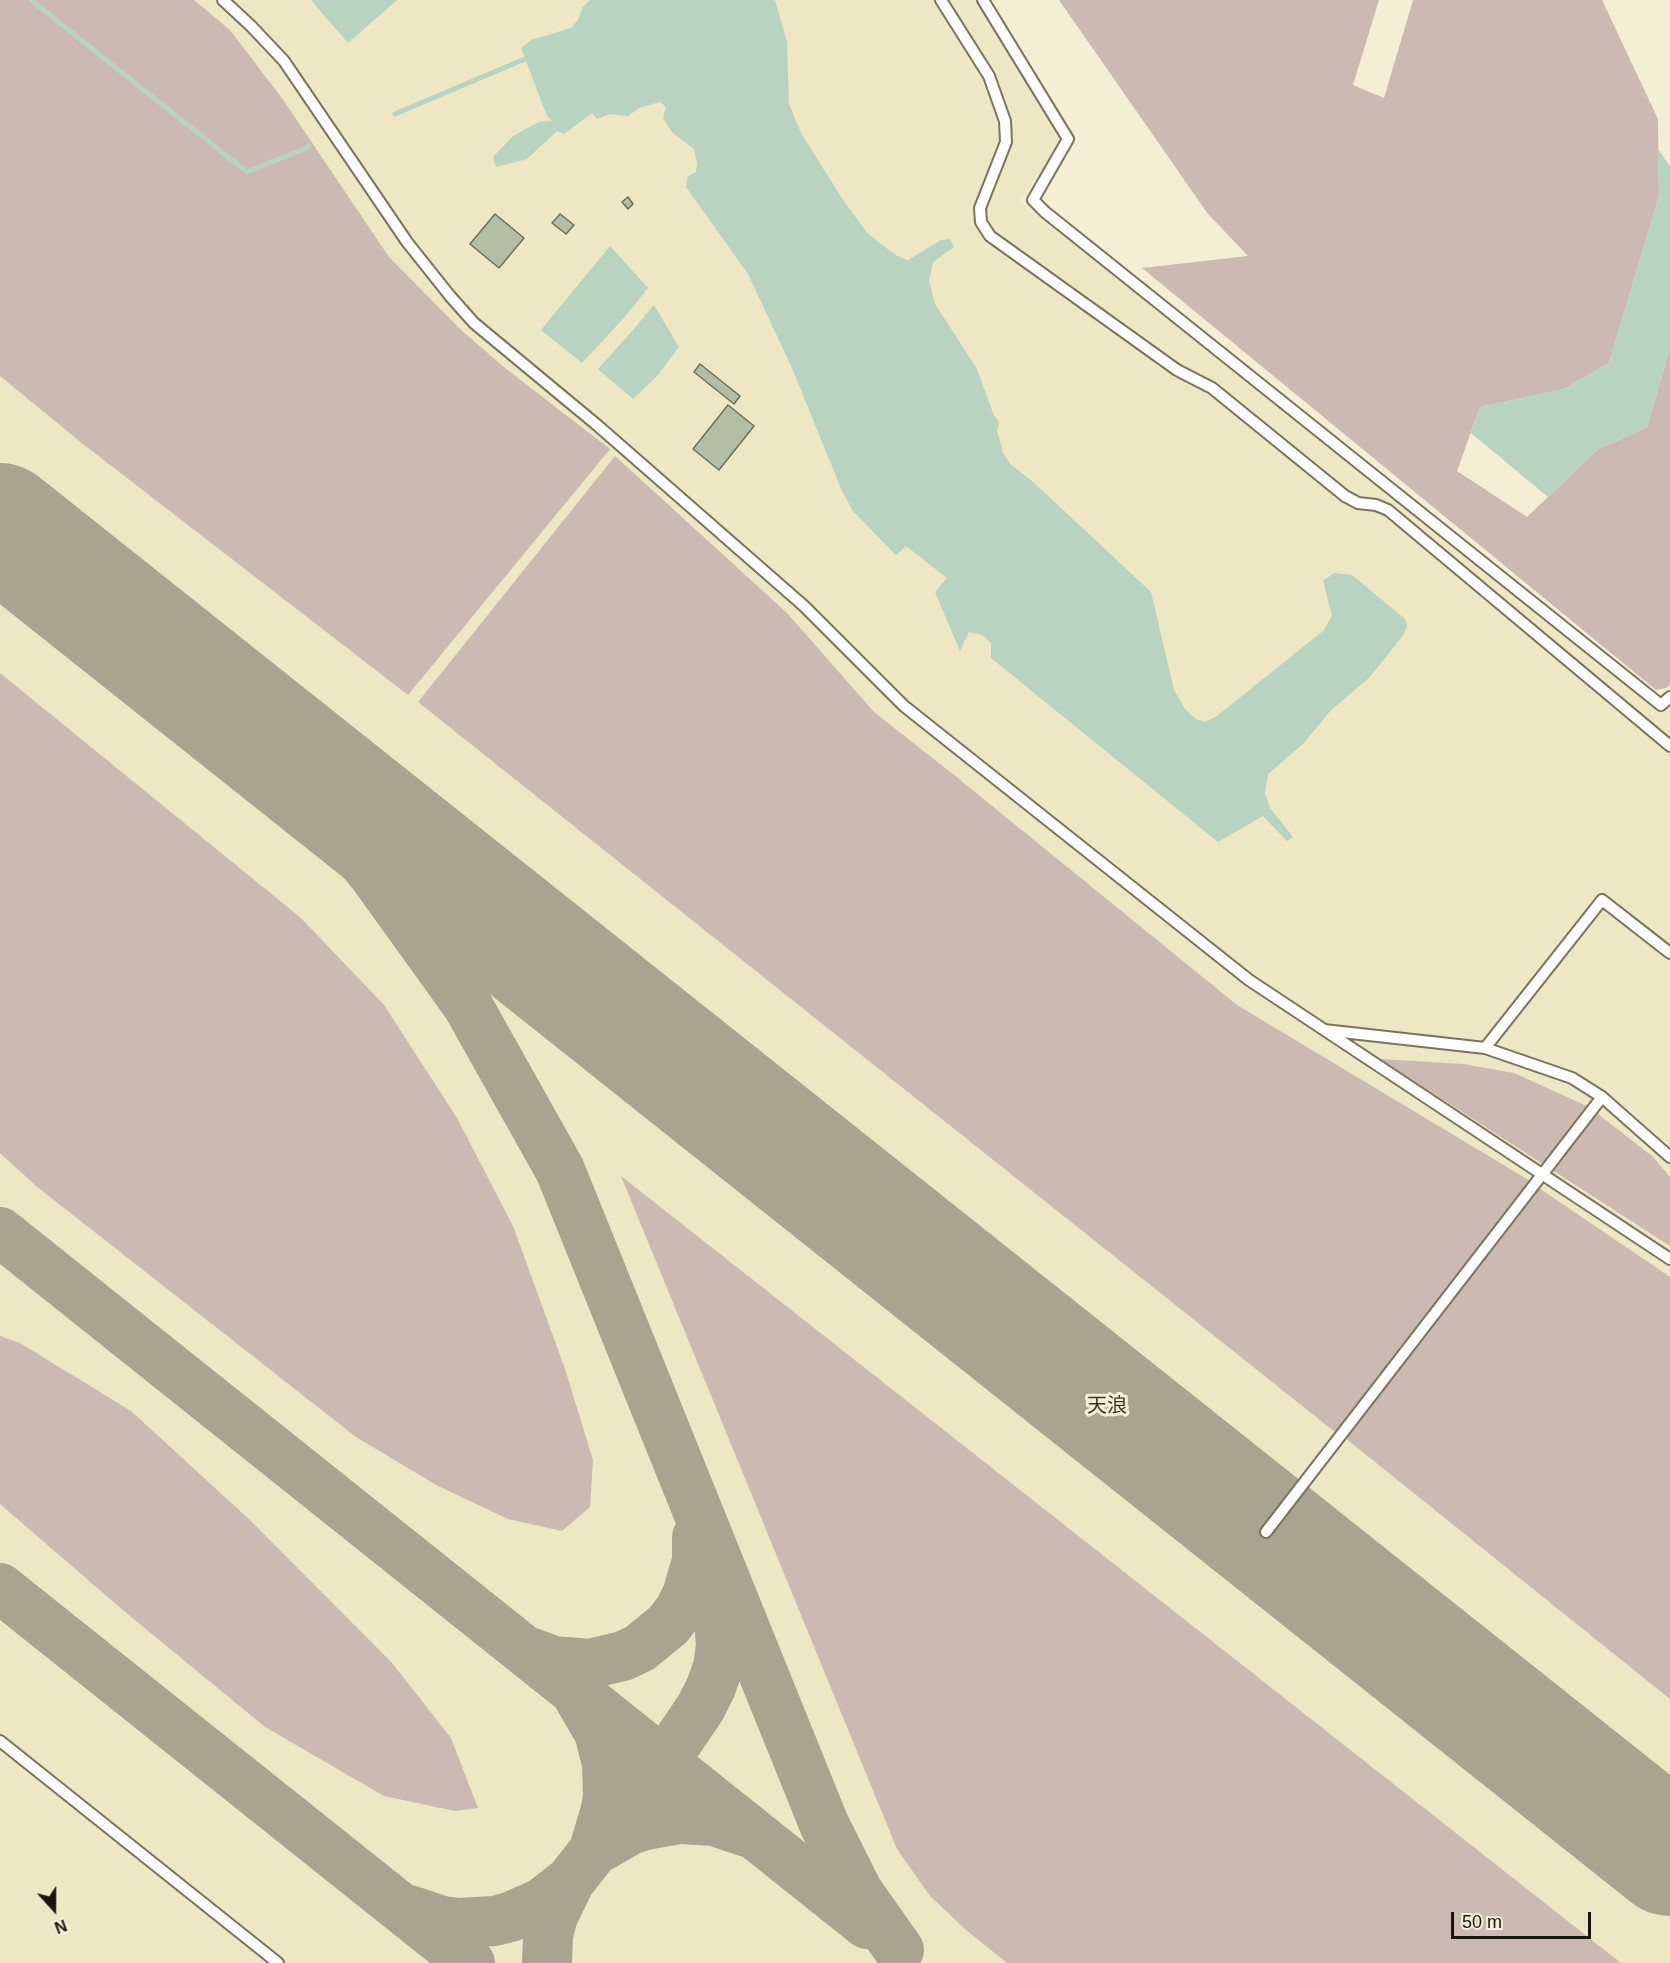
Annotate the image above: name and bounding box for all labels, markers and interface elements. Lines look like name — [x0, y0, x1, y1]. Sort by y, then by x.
district label: 天浪 — [1087, 1394, 1127, 1418]
north arrow — [24, 1879, 84, 1939]
scale bar — [1454, 1900, 1594, 1938]
text: 50 m — [1462, 1912, 1502, 1932]
text: N — [52, 1916, 69, 1936]

